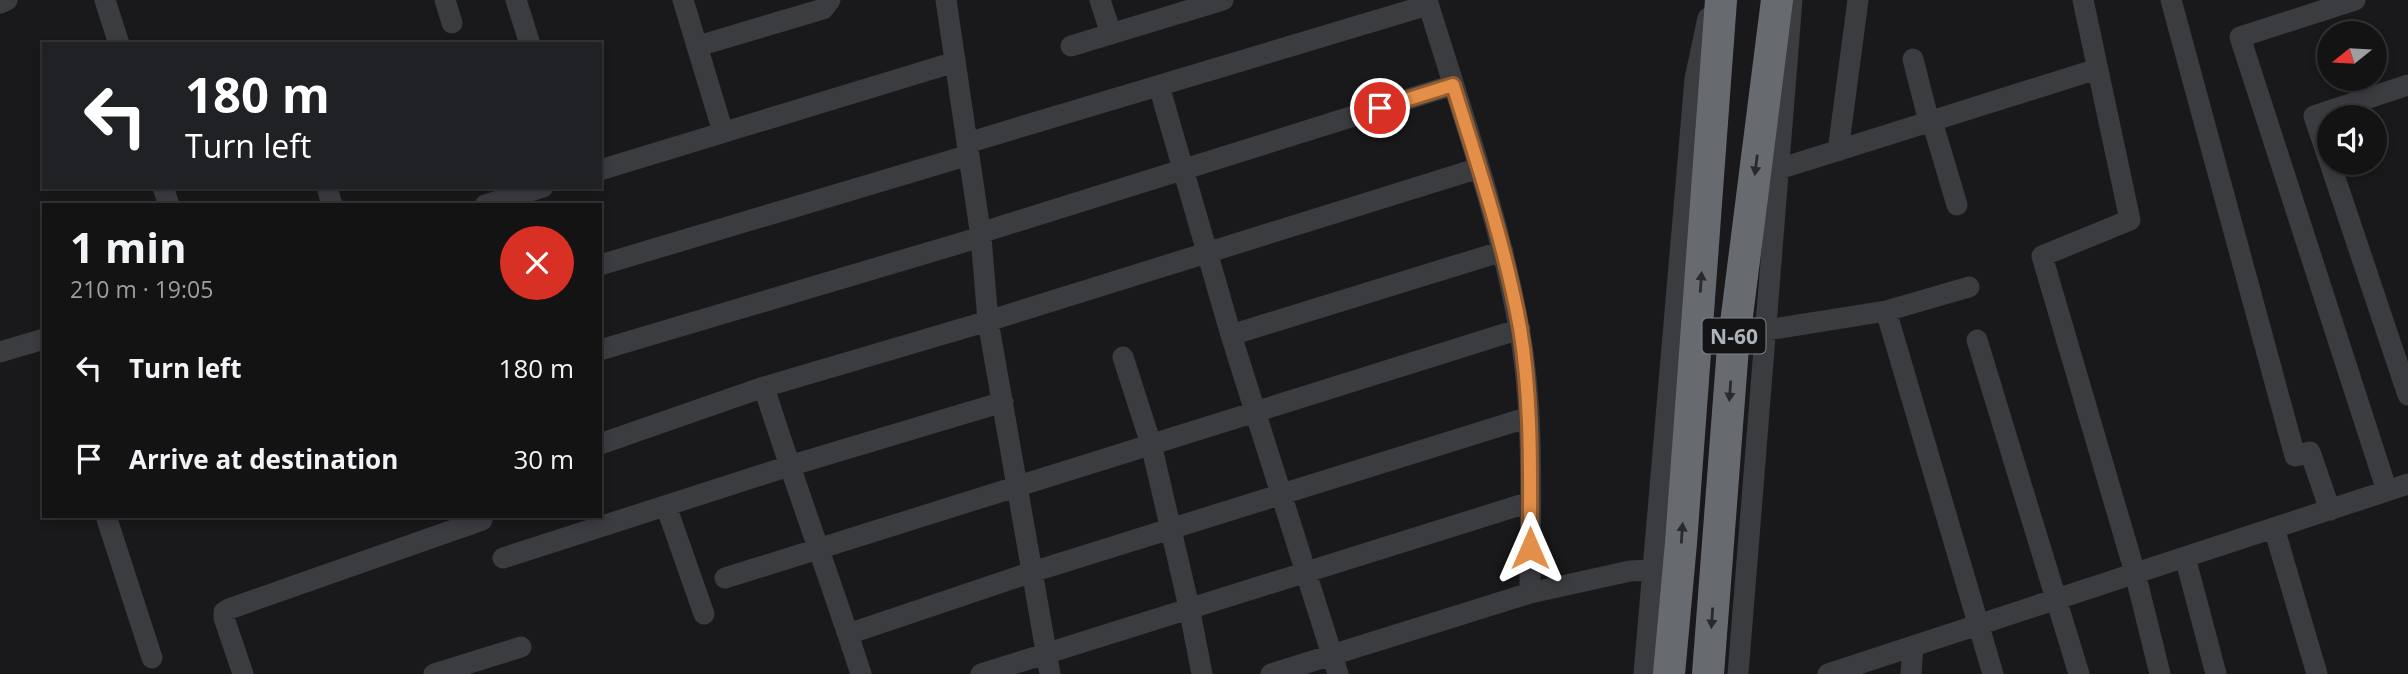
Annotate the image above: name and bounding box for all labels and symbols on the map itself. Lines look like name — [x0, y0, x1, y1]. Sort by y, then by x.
north arrow — [2317, 21, 2387, 91]
pin — [1350, 78, 1410, 138]
one-way arrow — [1751, 154, 1762, 176]
one-way arrow — [1696, 270, 1707, 292]
road number: N-60 — [1702, 318, 1766, 354]
one-way arrow — [1724, 380, 1735, 402]
position arrow — [1493, 511, 1567, 585]
one-way arrow — [1677, 522, 1688, 544]
one-way arrow — [1706, 607, 1717, 629]

